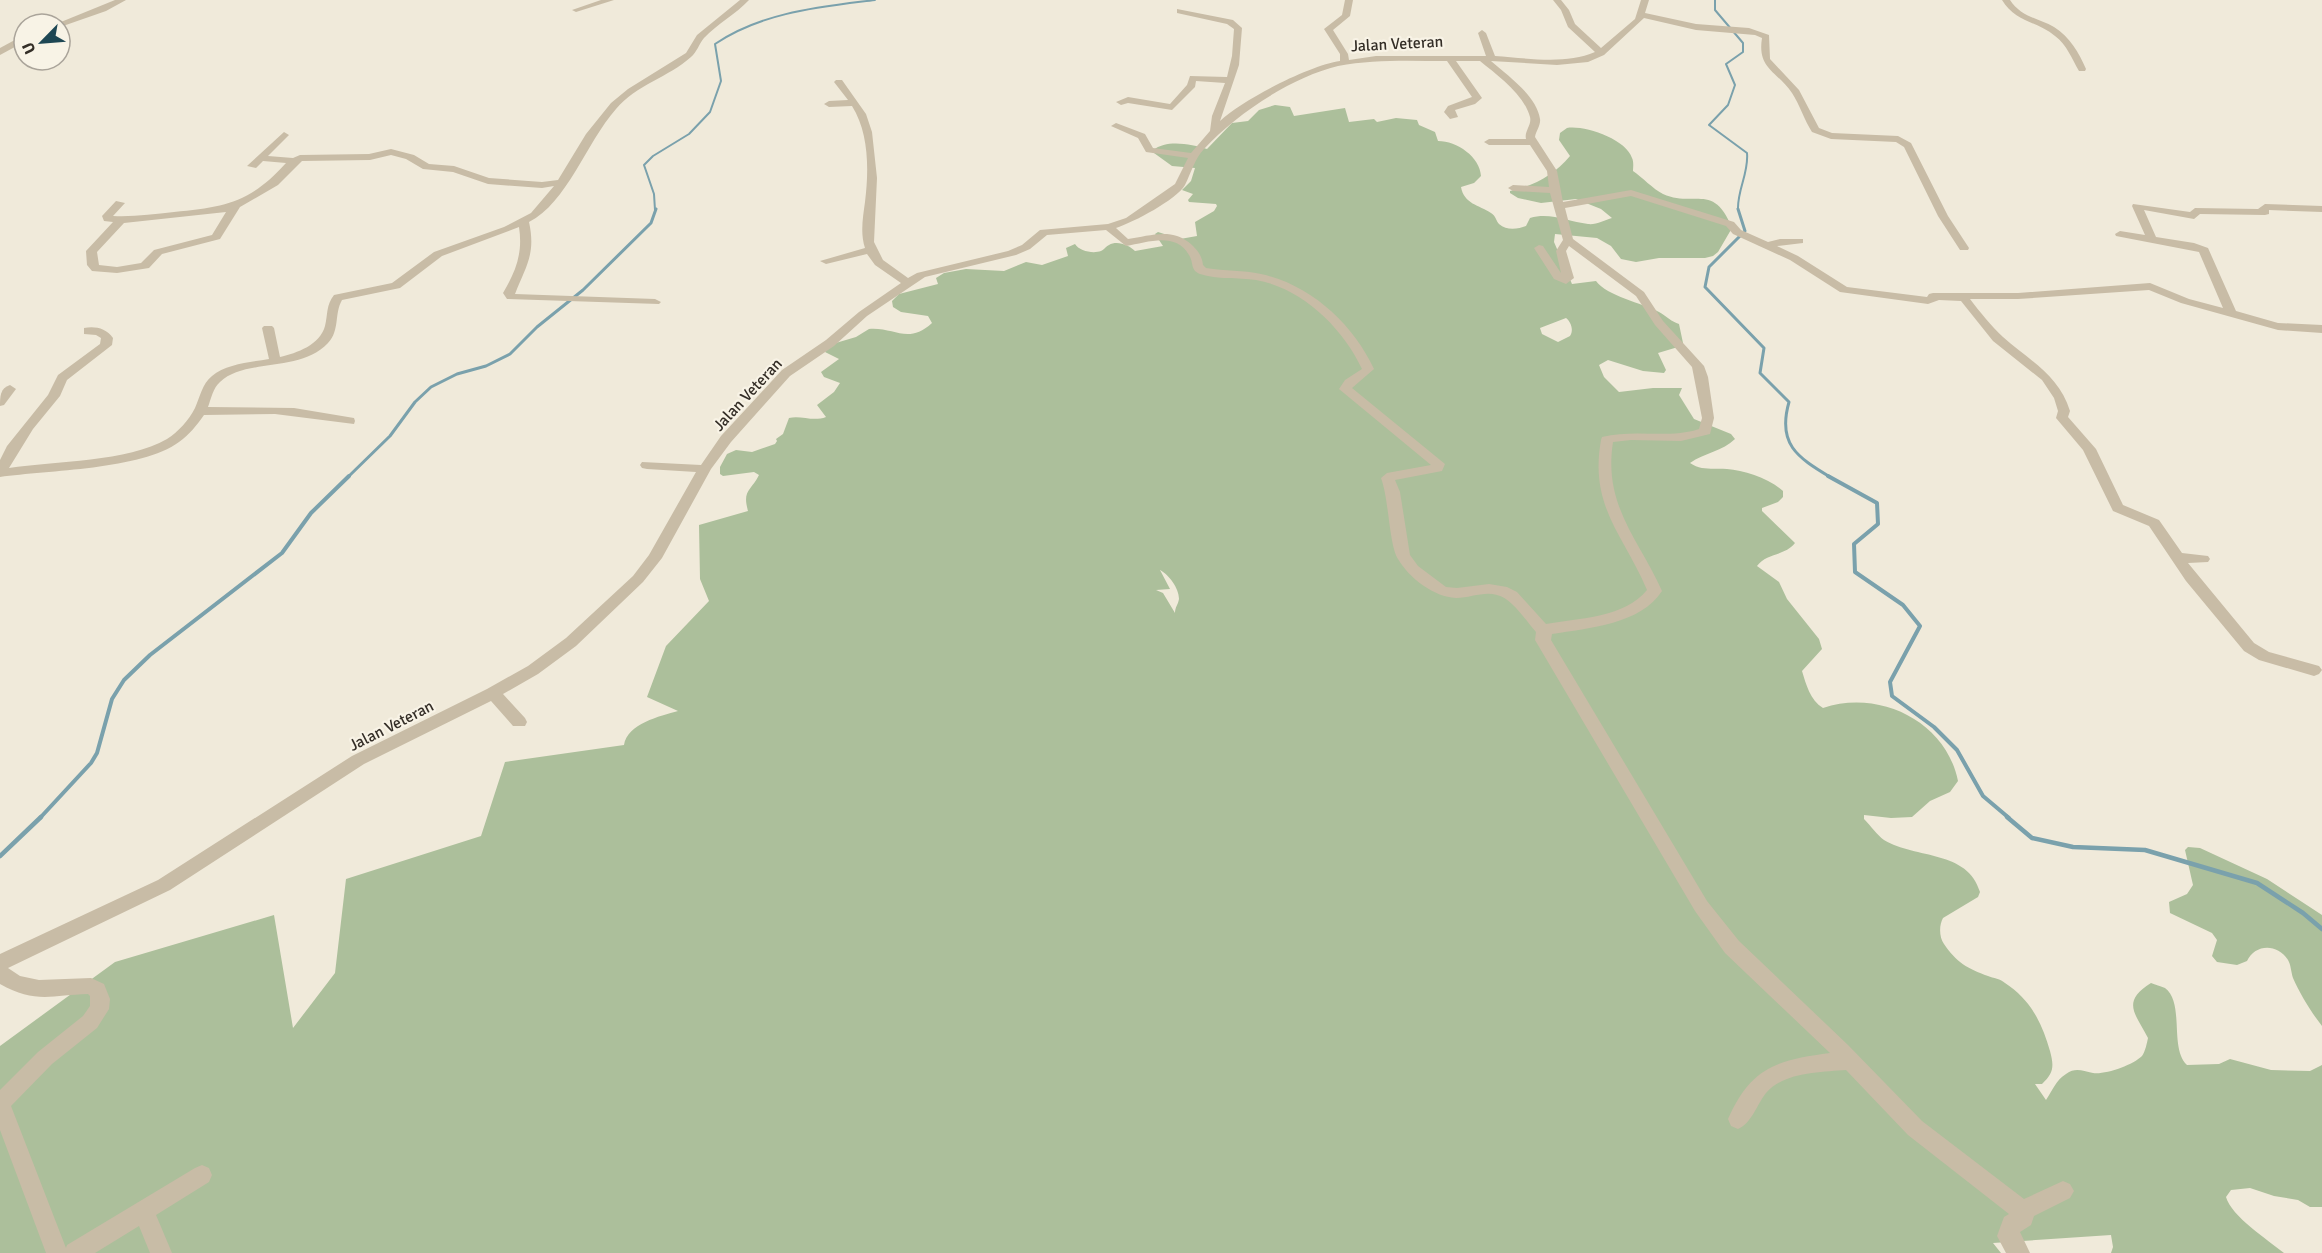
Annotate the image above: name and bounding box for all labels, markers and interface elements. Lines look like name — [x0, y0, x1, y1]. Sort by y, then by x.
north arrow — [12, 12, 72, 72]
street label: Jalan Veteran — [1350, 32, 1444, 56]
text: U — [18, 39, 41, 57]
street label: Jalan Veteran — [709, 354, 787, 435]
street label: Jalan Veteran — [346, 696, 437, 756]

